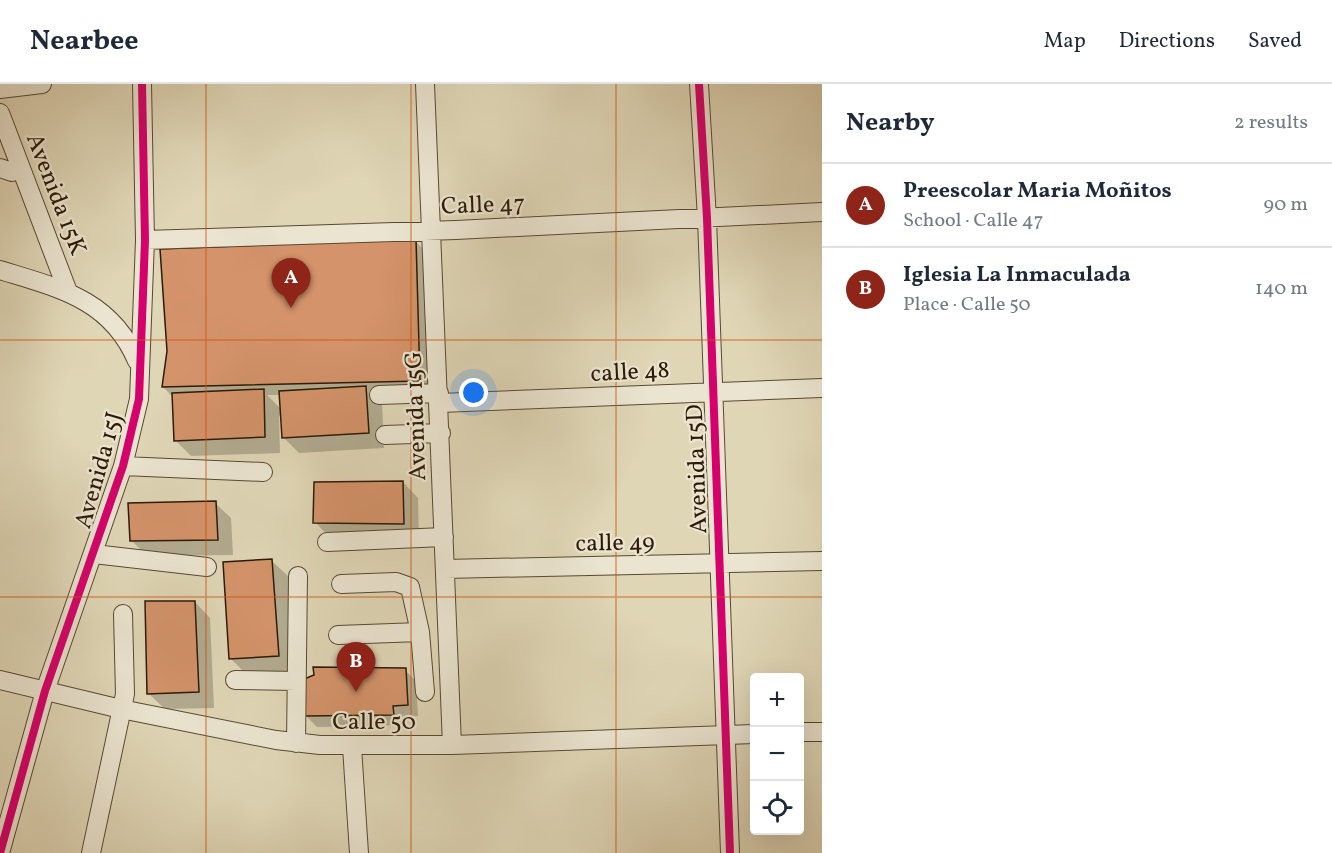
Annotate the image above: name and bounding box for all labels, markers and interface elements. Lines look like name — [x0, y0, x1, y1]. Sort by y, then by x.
text: Nearbee — [30, 22, 139, 61]
text: Map — [1044, 27, 1086, 56]
text: Directions — [1119, 27, 1215, 56]
text: Saved — [1248, 27, 1302, 56]
text: Nearby — [846, 105, 935, 141]
text: 2 results — [1234, 109, 1308, 137]
street label: Avenida 15K — [16, 129, 94, 261]
text: Preescolar Maria Moñitos — [903, 176, 1172, 207]
street label: Calle 47 — [440, 188, 526, 224]
text: A — [858, 191, 873, 219]
text: 90 m — [1264, 191, 1308, 219]
text: School · Calle 47 — [903, 207, 1043, 235]
pin: A — [272, 258, 310, 308]
text: Iglesia La Inmaculada — [903, 260, 1131, 291]
text: B — [859, 275, 872, 303]
text: 140 m — [1255, 275, 1308, 303]
text: Place · Calle 50 — [903, 291, 1031, 319]
street label: Avenida 15G — [398, 351, 436, 481]
street label: calle 48 — [590, 354, 671, 392]
your location — [459, 378, 488, 407]
street label: Avenida 15D — [679, 404, 717, 534]
street label: Avenida 15J — [67, 408, 133, 533]
street label: calle 49 — [575, 526, 655, 562]
pin: B — [336, 642, 376, 692]
map controls — [750, 673, 804, 835]
button: + — [750, 673, 804, 727]
street label: Calle 50 — [332, 706, 416, 740]
button: − — [750, 727, 804, 781]
button: locate — [750, 781, 804, 835]

